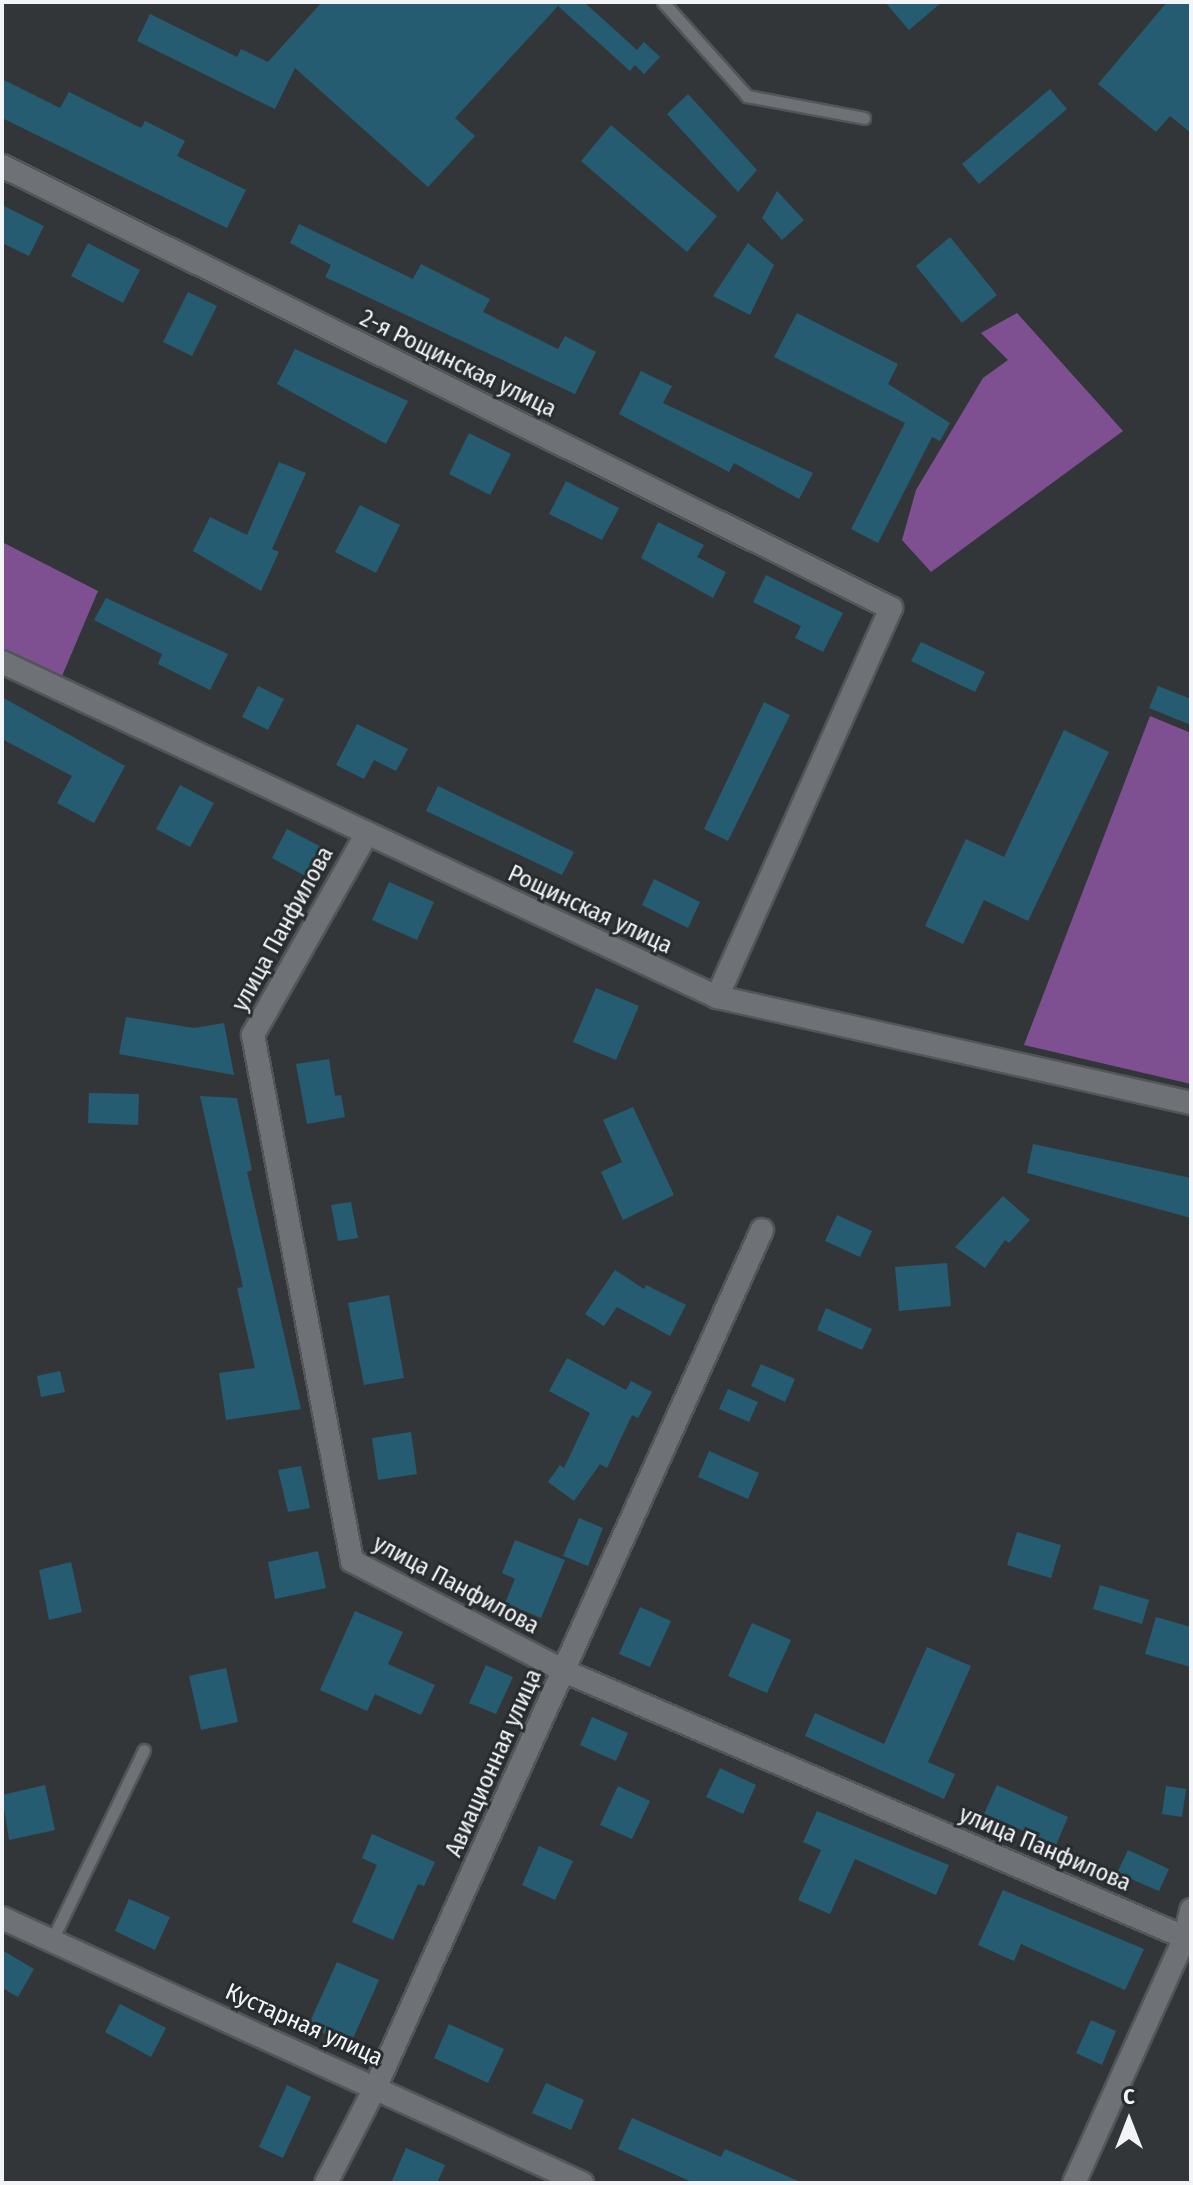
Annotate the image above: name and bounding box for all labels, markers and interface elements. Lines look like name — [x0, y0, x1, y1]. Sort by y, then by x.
street label: 2-я Рощинская улица — [355, 304, 561, 424]
street label: улица Панфилова — [226, 842, 340, 1016]
street label: Рощинская улица — [503, 859, 677, 961]
street label: улица Панфилова — [368, 1529, 544, 1641]
street label: Авиационная улица — [440, 1665, 548, 1861]
street label: улица Панфилова — [955, 1800, 1135, 1898]
street label: Кустарная улица — [221, 1977, 387, 2073]
north arrow — [1089, 2081, 1169, 2161]
text: С — [1123, 2083, 1135, 2110]

